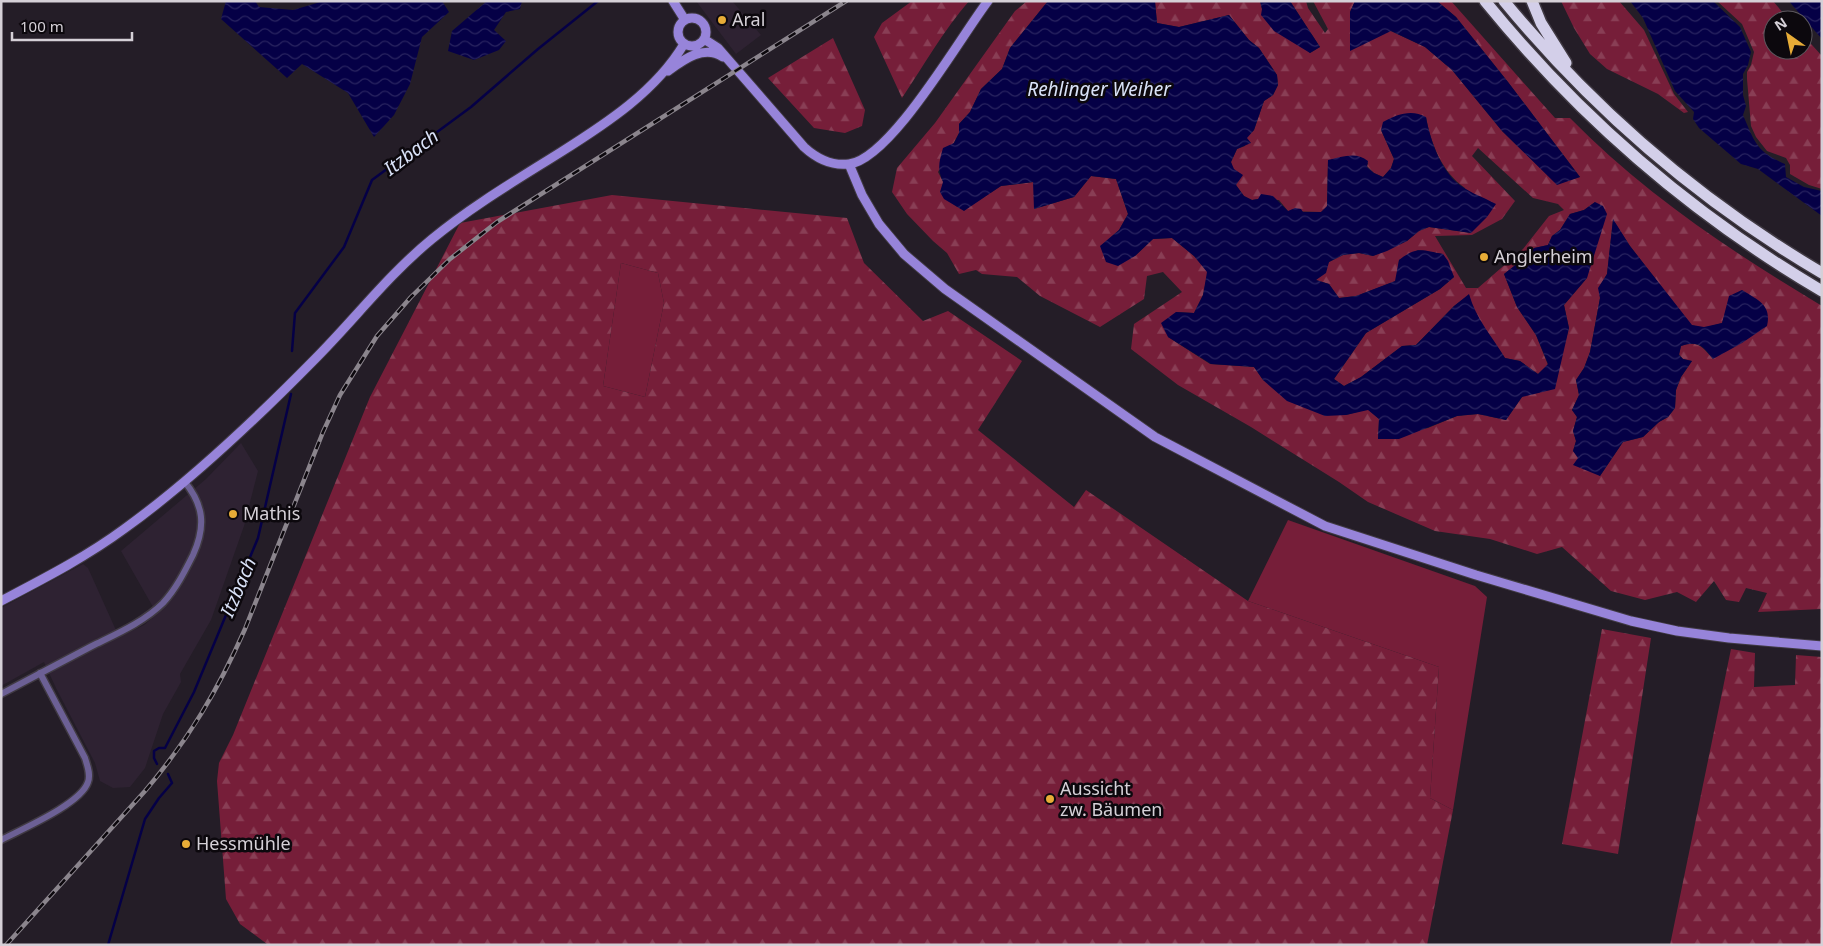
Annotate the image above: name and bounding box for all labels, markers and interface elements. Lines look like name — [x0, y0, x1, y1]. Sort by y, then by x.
place label: Aral — [732, 7, 765, 31]
scale bar — [12, 10, 132, 42]
north arrow — [1763, 10, 1813, 60]
text: N — [1771, 13, 1791, 35]
marker: Aral — [716, 14, 728, 26]
text: 100 m — [20, 16, 64, 36]
water label: Rehlinger Weiher — [1027, 76, 1172, 102]
water label: Itzbach — [377, 123, 444, 182]
place label: Anglerheim — [1494, 244, 1593, 268]
marker: Anglerheim — [1478, 251, 1490, 263]
place label: Mathis — [243, 501, 300, 525]
marker: Mathis — [227, 508, 239, 520]
water label: Itzbach — [213, 553, 262, 622]
place label: Aussicht zw. Bäumen — [1060, 776, 1162, 821]
marker: Aussicht zw. Bäumen — [1044, 793, 1056, 805]
place label: Hessmühle — [196, 831, 291, 855]
marker: Hessmühle — [180, 838, 192, 850]

